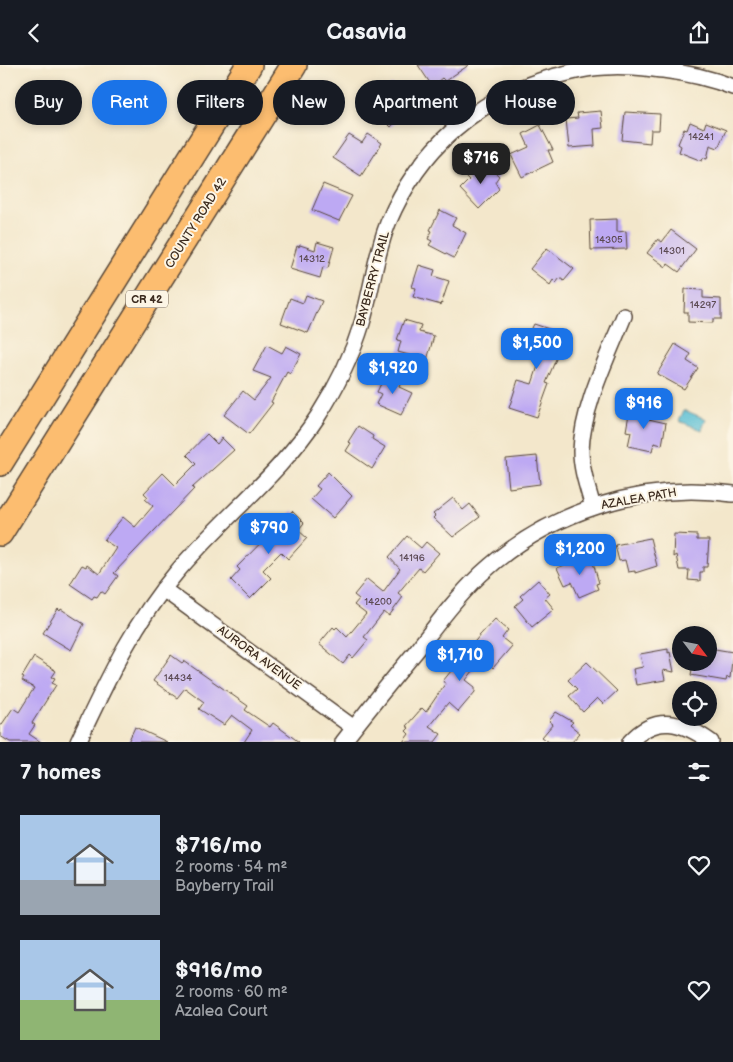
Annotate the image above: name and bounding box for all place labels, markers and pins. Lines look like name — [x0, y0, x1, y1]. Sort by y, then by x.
pin: $716 — [451, 143, 511, 185]
pin: $1,500 — [496, 327, 578, 370]
pin: $1,920 — [352, 353, 434, 395]
pin: $916 — [614, 387, 674, 430]
pin: $790 — [239, 513, 299, 555]
pin: $1,200 — [539, 533, 621, 576]
pin: $1,710 — [419, 639, 501, 682]

